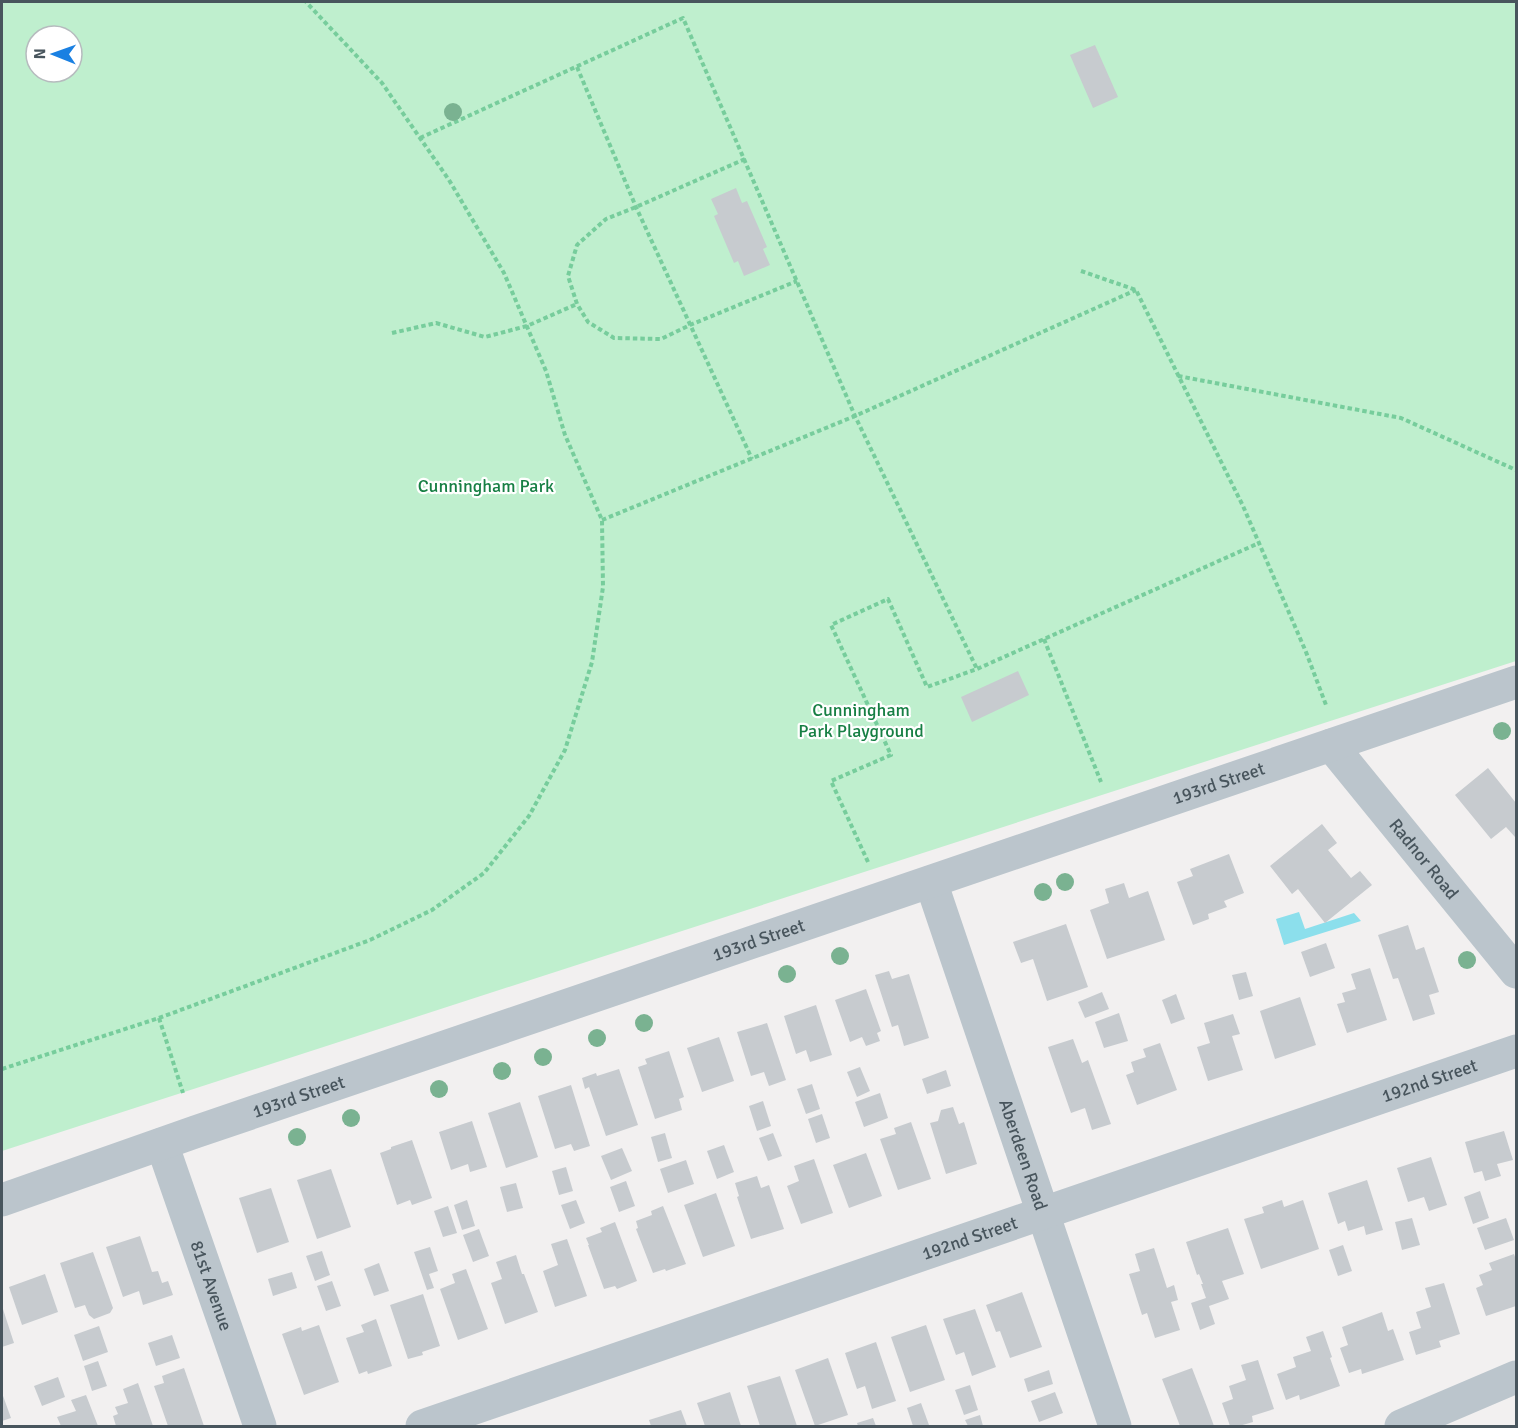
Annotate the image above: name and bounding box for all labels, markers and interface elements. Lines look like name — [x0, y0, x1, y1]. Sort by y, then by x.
north arrow — [24, 24, 84, 84]
text: N — [30, 48, 50, 59]
park label: Cunningham Park — [418, 475, 554, 497]
park label: Cunningham Park Playground — [798, 699, 924, 742]
street label: 193rd Street — [1170, 757, 1268, 809]
street label: Radnor Road — [1384, 814, 1463, 904]
street label: 193rd Street — [710, 914, 808, 966]
street label: 192nd Street — [1379, 1054, 1480, 1107]
street label: 193rd Street — [249, 1071, 348, 1123]
street label: Aberdeen Road — [994, 1096, 1052, 1213]
street label: 192nd Street — [919, 1212, 1020, 1265]
street label: 81st Avenue — [185, 1238, 237, 1334]

